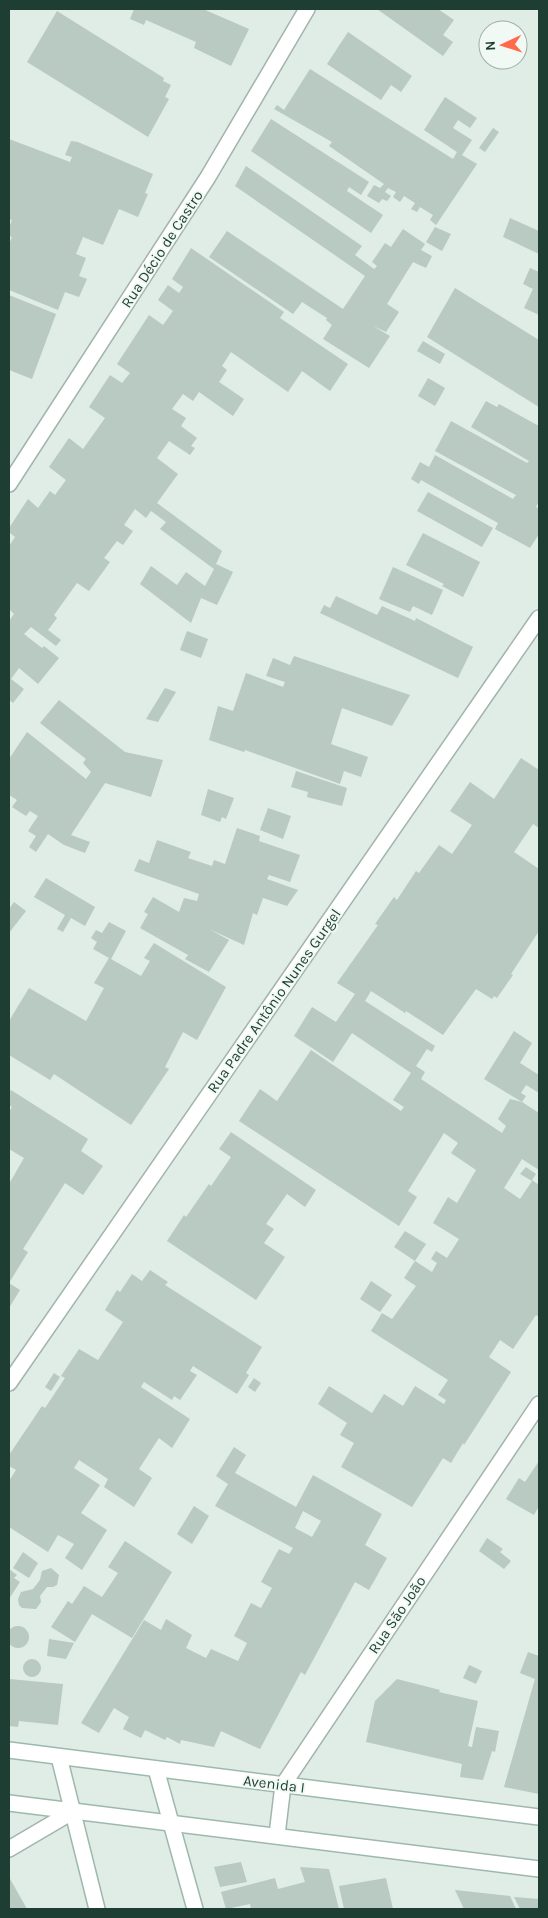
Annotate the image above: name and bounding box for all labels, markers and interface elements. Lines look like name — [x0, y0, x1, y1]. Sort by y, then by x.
north arrow — [478, 20, 528, 70]
text: N — [482, 40, 499, 51]
street label: Rua Décio de Castro — [117, 187, 207, 311]
street label: Rua Padre Antônio Nunes Gurgel — [203, 905, 345, 1097]
street label: Rua São João — [364, 1573, 430, 1657]
street label: Avenida I — [242, 1771, 306, 1797]

